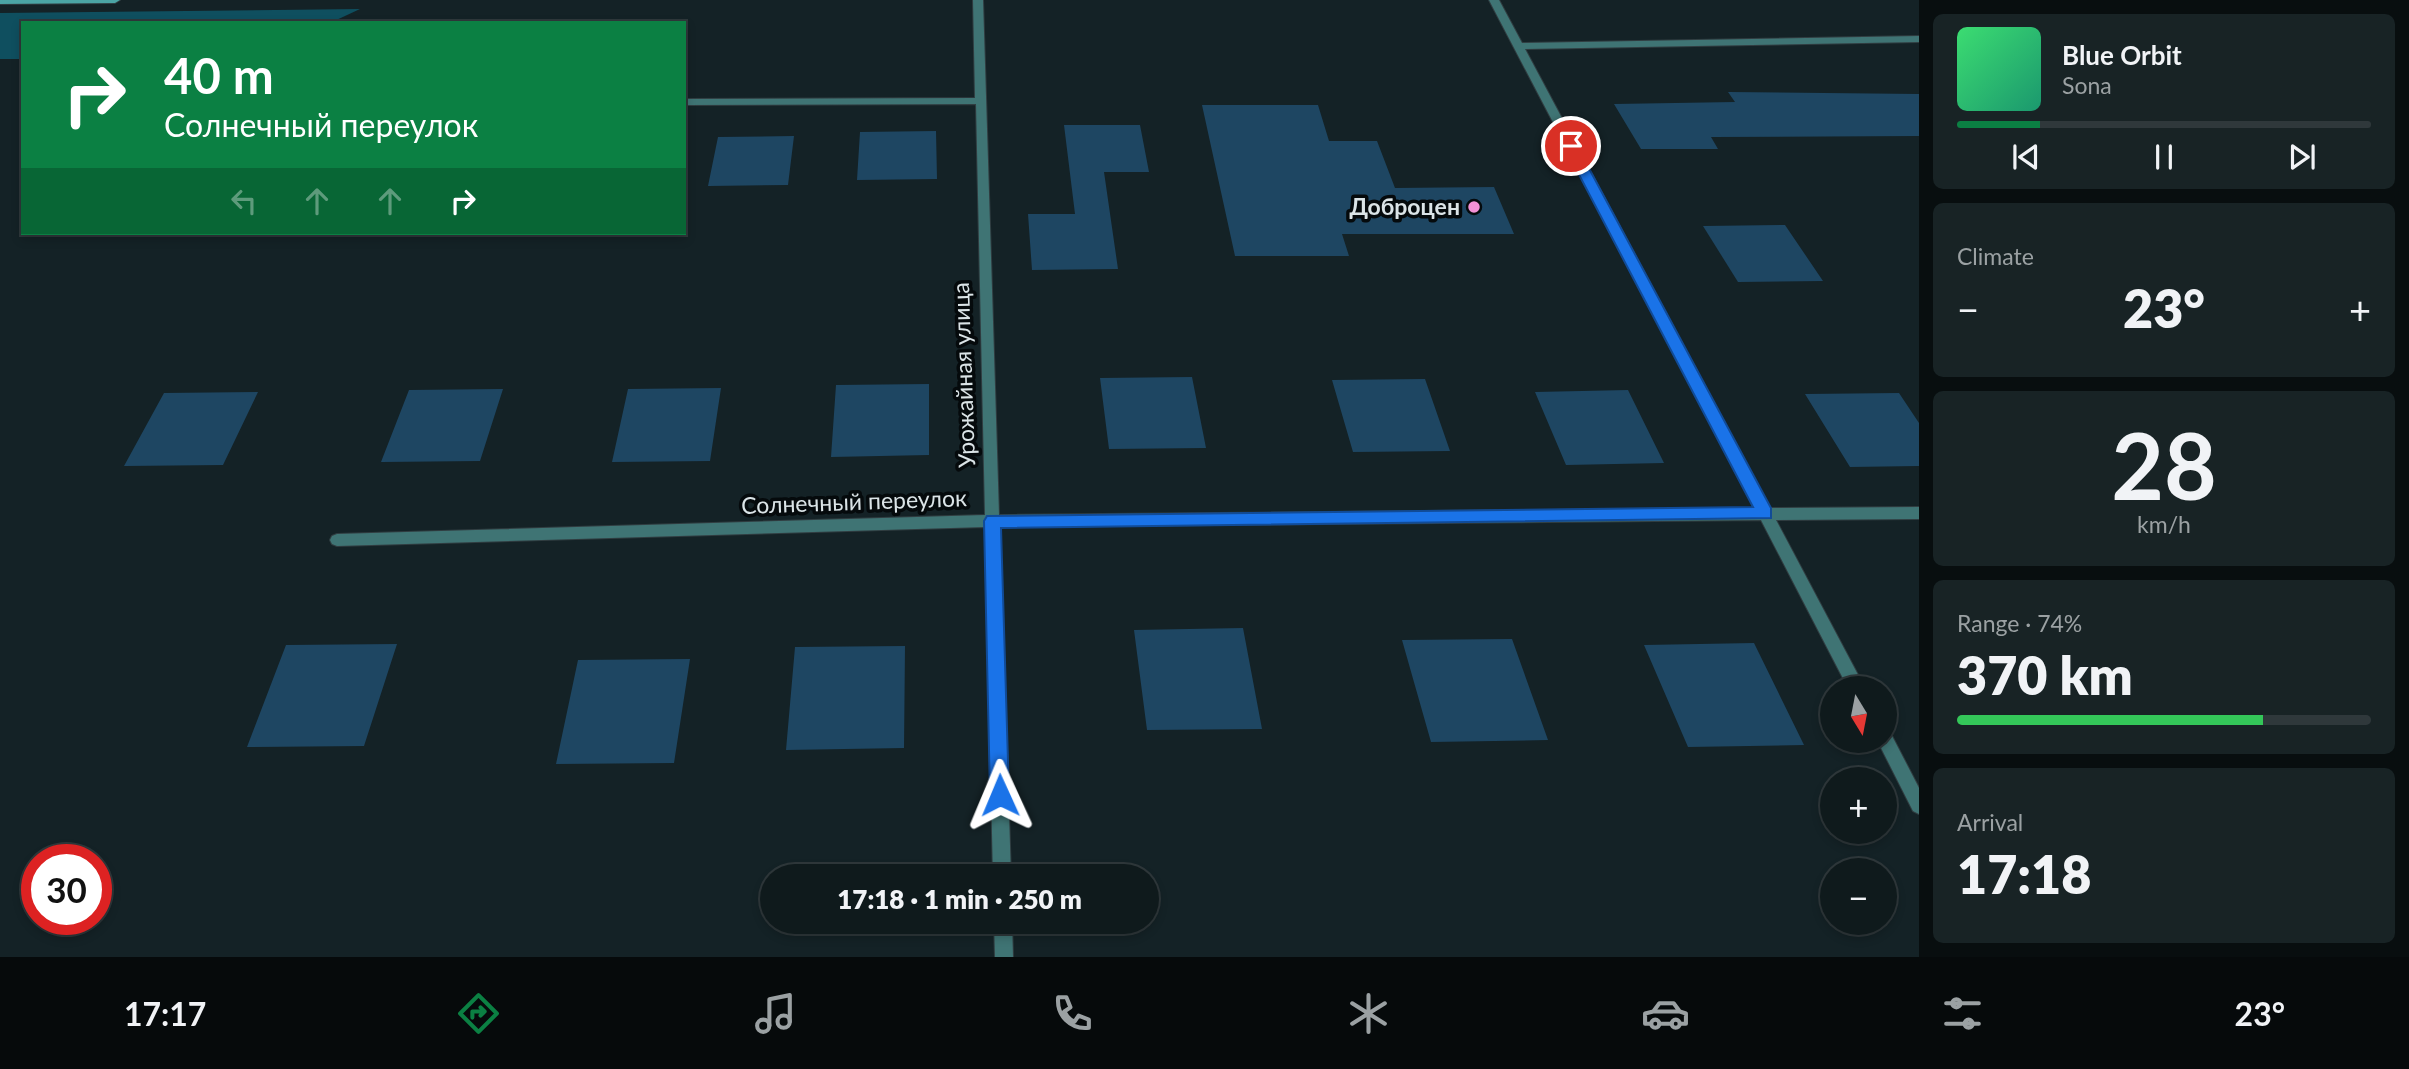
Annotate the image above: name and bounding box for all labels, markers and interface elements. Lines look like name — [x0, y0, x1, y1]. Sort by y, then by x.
text: Blue Orbit — [2062, 39, 2182, 71]
text: 40 m — [164, 46, 274, 104]
icon: right — [49, 49, 140, 140]
text: Sona — [2062, 71, 2112, 99]
text: Солнечный переулок — [164, 105, 478, 144]
pin — [1541, 116, 1601, 176]
icon: arrive — [1552, 127, 1590, 165]
icon: previous — [2007, 138, 2045, 176]
icon: pause — [2145, 138, 2183, 176]
icon: next — [2283, 138, 2321, 176]
icon: left — [225, 182, 263, 220]
icon: ahead — [298, 182, 336, 220]
icon: ahead — [371, 182, 409, 220]
icon: right — [444, 182, 482, 220]
place label: Доброцен — [1350, 192, 1460, 220]
marker: Доброцен — [1466, 199, 1482, 215]
text: Climate — [1957, 242, 2034, 270]
text: 23° — [2123, 277, 2205, 339]
street label: Урожайная улица — [946, 282, 980, 468]
text: − — [1957, 286, 1979, 332]
text: + — [2349, 286, 2371, 332]
text: 28 — [2111, 410, 2217, 519]
street label: Солнечный переулок — [741, 483, 967, 519]
text: km/h — [2137, 510, 2191, 538]
text: Range · 74% — [1957, 609, 2082, 637]
text: 370 km — [1957, 644, 2133, 706]
north arrow — [1820, 676, 1897, 752]
map controls — [1820, 676, 1897, 935]
position arrow — [963, 758, 1037, 832]
button: + — [1820, 767, 1897, 844]
text: Arrival — [1957, 808, 2023, 836]
text: 17:18 — [1957, 843, 2091, 905]
speed limit sign: 30 — [21, 844, 112, 935]
button: − — [1820, 858, 1897, 935]
text: 17:18 · 1 min · 250 m — [837, 883, 1082, 915]
icon: directions — [454, 989, 503, 1038]
icon: music — [751, 989, 800, 1038]
icon: phone — [1048, 989, 1097, 1038]
icon: climate — [1344, 989, 1393, 1038]
icon: car — [1641, 989, 1690, 1038]
icon: filters — [1938, 989, 1987, 1038]
text: 17:17 — [124, 994, 206, 1033]
text: 23° — [2235, 994, 2285, 1033]

